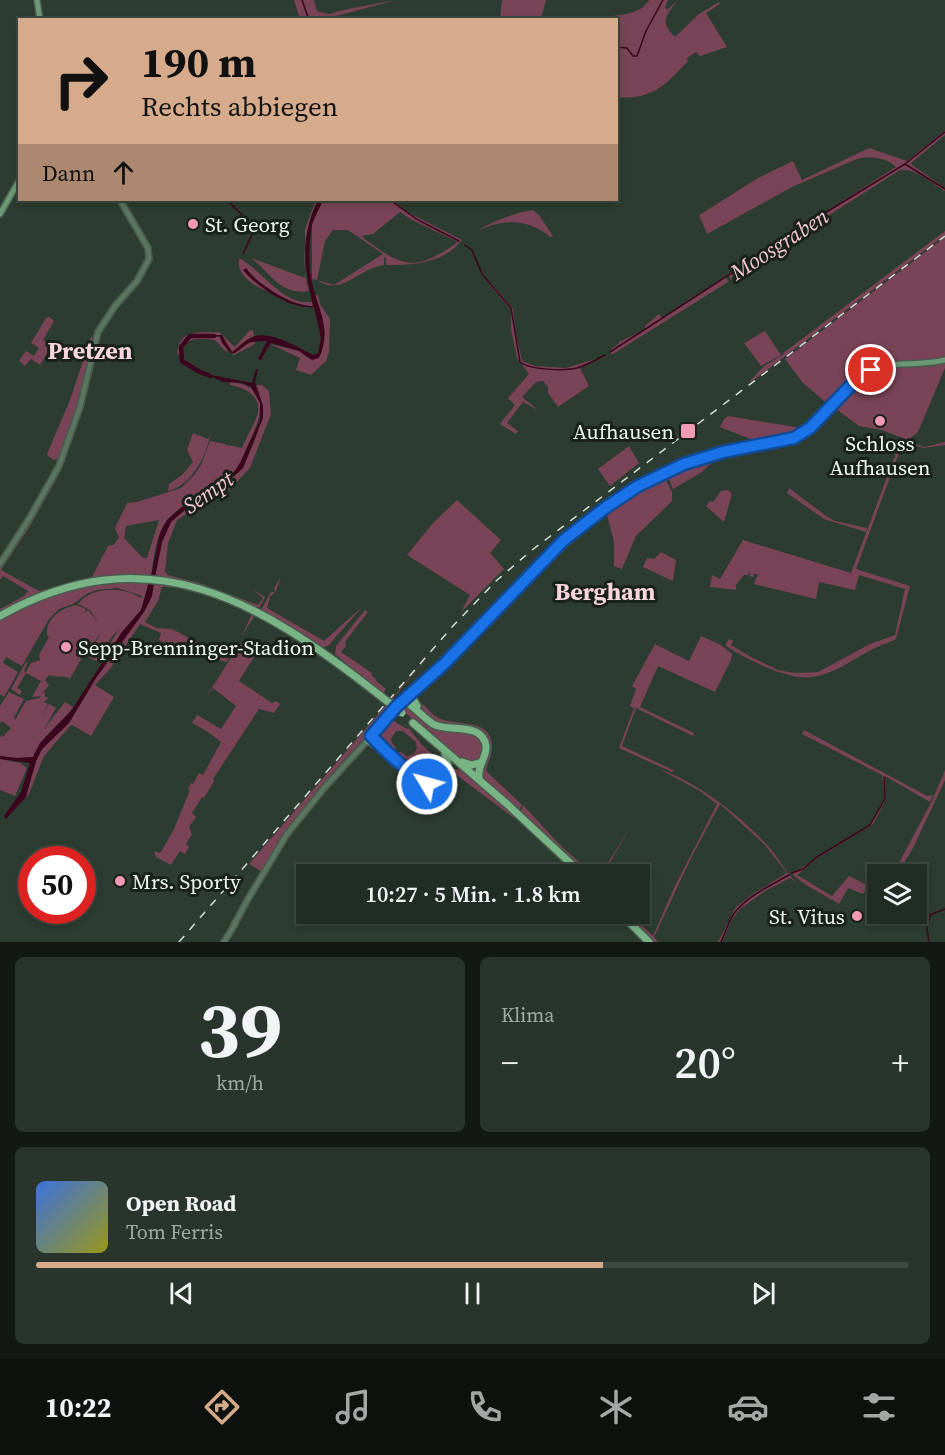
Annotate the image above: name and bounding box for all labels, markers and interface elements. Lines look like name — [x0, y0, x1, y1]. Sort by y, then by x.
text: 190 m — [141, 33, 256, 91]
icon: right — [42, 42, 120, 120]
text: Rechts abbiegen — [141, 88, 338, 125]
icon: ahead — [107, 156, 140, 189]
text: Dann — [42, 158, 95, 188]
water label: Moosgraben — [723, 201, 835, 288]
place label: St. Georg — [205, 210, 290, 239]
marker: St. Georg — [186, 217, 200, 231]
district label: Pretzen — [47, 334, 133, 367]
pin — [845, 344, 896, 395]
icon: arrive — [854, 353, 887, 386]
marker: Schloss Aufhausen — [873, 414, 887, 428]
place label: Aufhausen — [573, 417, 674, 446]
marker: Aufhausen — [679, 422, 697, 440]
place label: Schloss Aufhausen — [829, 429, 931, 482]
water label: Sempt — [176, 463, 240, 520]
district label: Bergham — [554, 575, 656, 608]
place label: Sepp-Brenninger-Stadion — [78, 633, 314, 662]
marker: Sepp-Brenninger-Stadion — [59, 640, 73, 654]
position arrow — [395, 752, 459, 816]
speed limit sign: 50 — [18, 846, 96, 924]
map controls — [867, 864, 927, 924]
button: layers — [867, 864, 927, 924]
place label: Mrs. Sporty — [132, 867, 241, 896]
marker: Mrs. Sporty — [113, 874, 127, 888]
text: 10:27 · 5 Min. · 1.8 km — [365, 879, 581, 909]
place label: St. Vitus — [769, 902, 845, 931]
marker: St. Vitus — [850, 909, 864, 923]
text: 39 — [198, 976, 282, 1083]
text: Klima — [501, 1001, 554, 1029]
text: 20° — [674, 1031, 736, 1093]
text: − — [501, 1040, 519, 1085]
text: + — [892, 1040, 909, 1085]
text: km/h — [216, 1069, 264, 1097]
text: Open Road — [126, 1188, 236, 1218]
text: Tom Ferris — [126, 1218, 223, 1246]
icon: previous — [165, 1277, 198, 1310]
icon: pause — [456, 1277, 489, 1310]
icon: next — [747, 1277, 780, 1310]
icon: directions — [201, 1386, 243, 1428]
icon: music — [332, 1386, 374, 1428]
icon: phone — [464, 1386, 506, 1428]
icon: climate — [595, 1386, 637, 1428]
icon: car — [727, 1386, 769, 1428]
icon: filters — [858, 1386, 900, 1428]
text: 10:22 — [45, 1389, 111, 1426]

